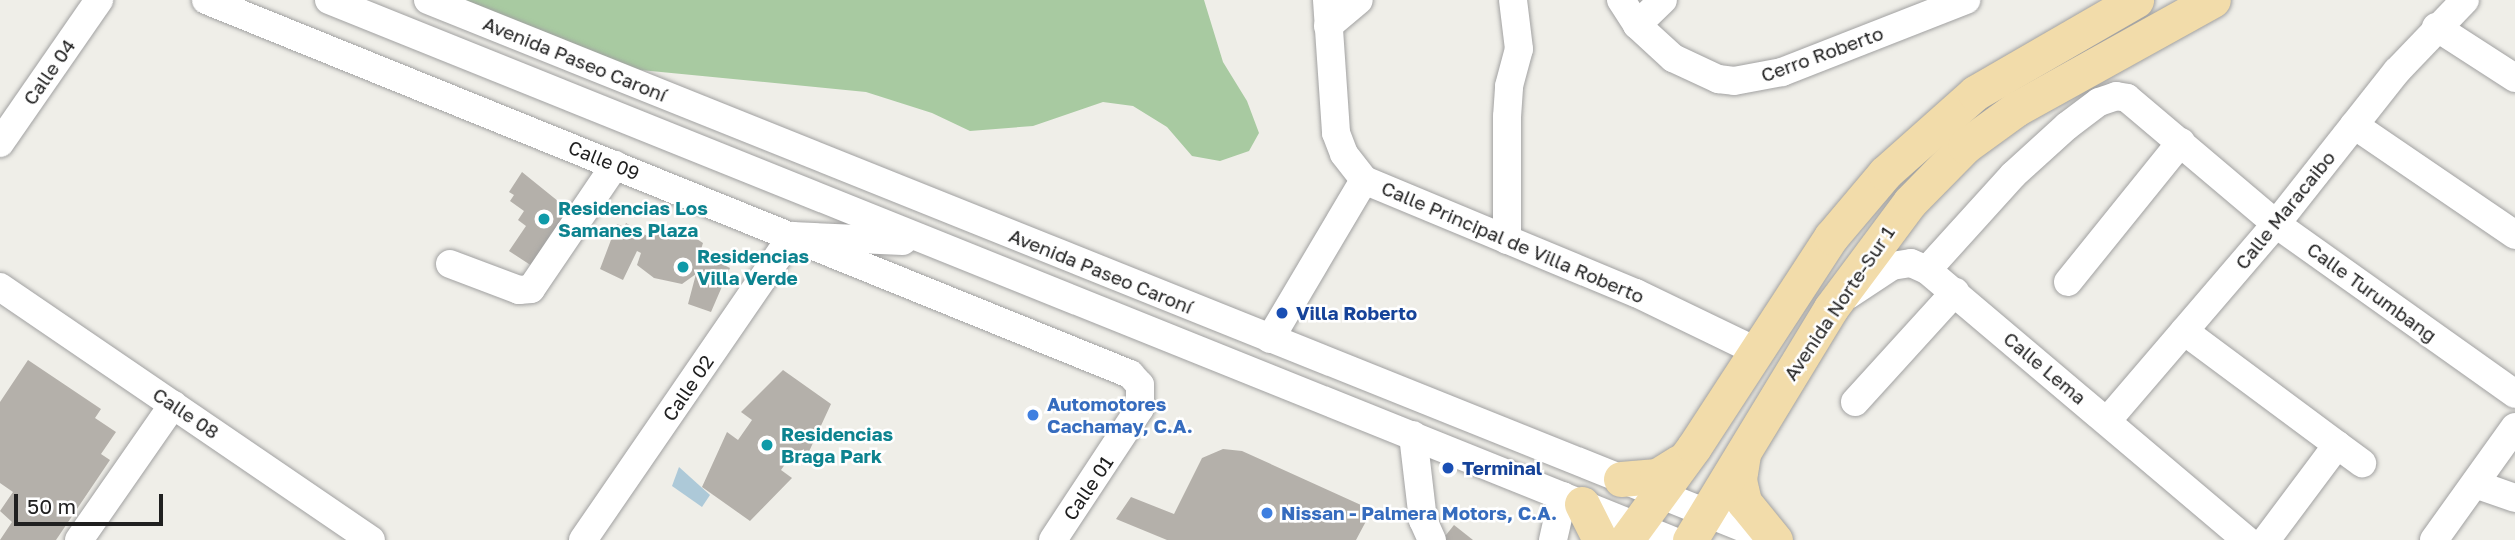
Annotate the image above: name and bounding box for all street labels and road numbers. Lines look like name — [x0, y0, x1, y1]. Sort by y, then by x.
street label: Avenida Paseo Caroní — [480, 12, 670, 106]
street label: Cerro Roberto — [1758, 21, 1886, 87]
street label: Calle 04 — [18, 35, 80, 109]
street label: Calle 09 — [565, 135, 643, 185]
street label: Calle Maracaibo — [2230, 146, 2340, 274]
street label: Calle Principal de Villa Roberto — [1378, 176, 1648, 308]
street label: Avenida Norte-Sur 1 — [1779, 221, 1899, 385]
street label: Avenida Paseo Caroní — [1006, 224, 1196, 318]
street label: Calle Turumbang — [2303, 237, 2441, 347]
street label: Calle Lema — [1999, 327, 2091, 409]
street label: Calle 02 — [658, 351, 718, 425]
street label: Calle 08 — [149, 383, 223, 443]
street label: Calle 01 — [1058, 452, 1118, 524]

